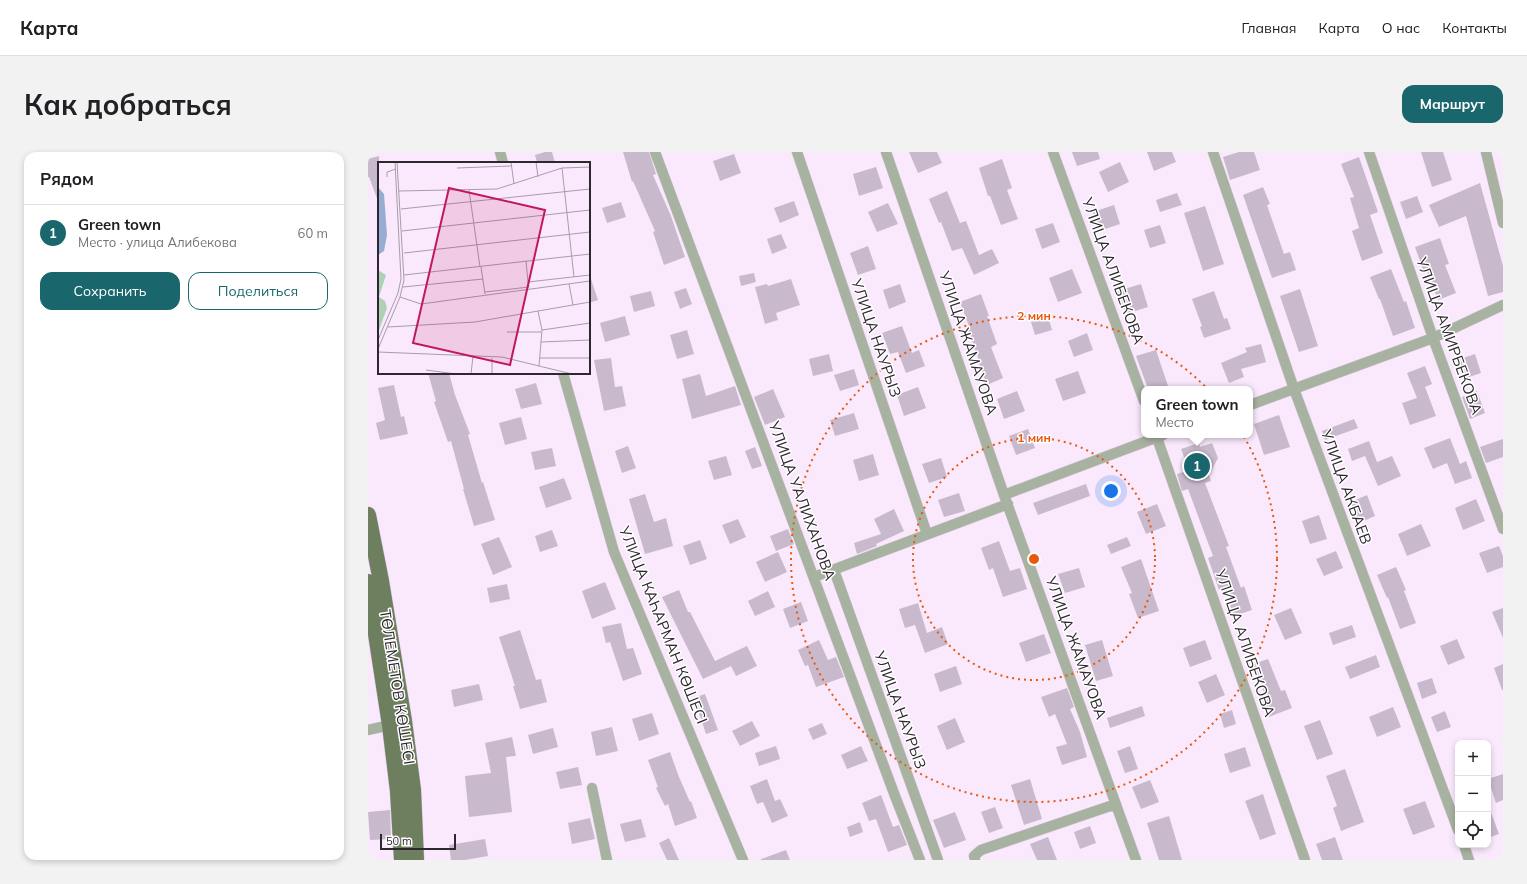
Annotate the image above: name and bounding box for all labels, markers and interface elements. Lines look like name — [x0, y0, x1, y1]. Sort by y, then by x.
text: Карта — [20, 16, 78, 40]
text: Главная — [1242, 19, 1297, 37]
text: Карта — [1319, 19, 1360, 37]
text: О нас — [1382, 19, 1420, 37]
text: Контакты — [1442, 19, 1507, 37]
button: Маршрут — [1402, 85, 1503, 123]
text: Как добраться — [24, 87, 232, 122]
inset map — [378, 162, 590, 374]
text: Рядом — [40, 168, 94, 189]
street label: УЛИЦА АЛИБЕКОВА — [1078, 194, 1149, 347]
text: Green town — [78, 215, 161, 234]
text: 1 — [49, 225, 57, 241]
text: 60 m — [298, 225, 328, 241]
text: Место · улица Алибекова — [78, 234, 237, 250]
street label: УЛИЦА АМИРБЕКОВА — [1412, 254, 1487, 417]
street label: УЛИЦА ЖАМАУОВА — [935, 268, 1002, 417]
button: Сохранить — [40, 272, 180, 310]
button: Поделиться — [188, 272, 328, 310]
street label: УЛИЦА НАУРЫЗ — [847, 275, 906, 400]
text: 2 мин — [1017, 308, 1051, 323]
popup — [1141, 386, 1253, 438]
text: Green town — [1155, 395, 1239, 414]
text: Место — [1155, 414, 1194, 430]
street label: УЛИЦА УАЛИХАНОВА — [764, 418, 840, 583]
street label: УЛИЦА АКБАЕВ — [1317, 426, 1376, 547]
text: 1 мин — [1017, 430, 1051, 445]
pin: 1 — [1184, 451, 1210, 481]
your location — [1101, 481, 1121, 501]
street label: УЛИЦА КАҺАРМАН КӨШЕСІ — [615, 522, 712, 726]
centre of rings — [1027, 552, 1041, 566]
street label: УЛИЦА АЛИБЕКОВА — [1211, 566, 1280, 719]
street label: УЛИЦА ЖАМАУОВА — [1041, 573, 1111, 722]
street label: ТӨЛЕМЕТОВ КӨШЕСІ — [376, 608, 419, 766]
street label: УЛИЦА НАУРЫЗ — [870, 647, 931, 771]
map controls — [1455, 740, 1491, 848]
button: + — [1455, 740, 1491, 776]
button: − — [1455, 776, 1491, 812]
button: locate — [1455, 812, 1491, 848]
scale bar — [380, 832, 456, 851]
text: 50 m — [386, 834, 412, 848]

